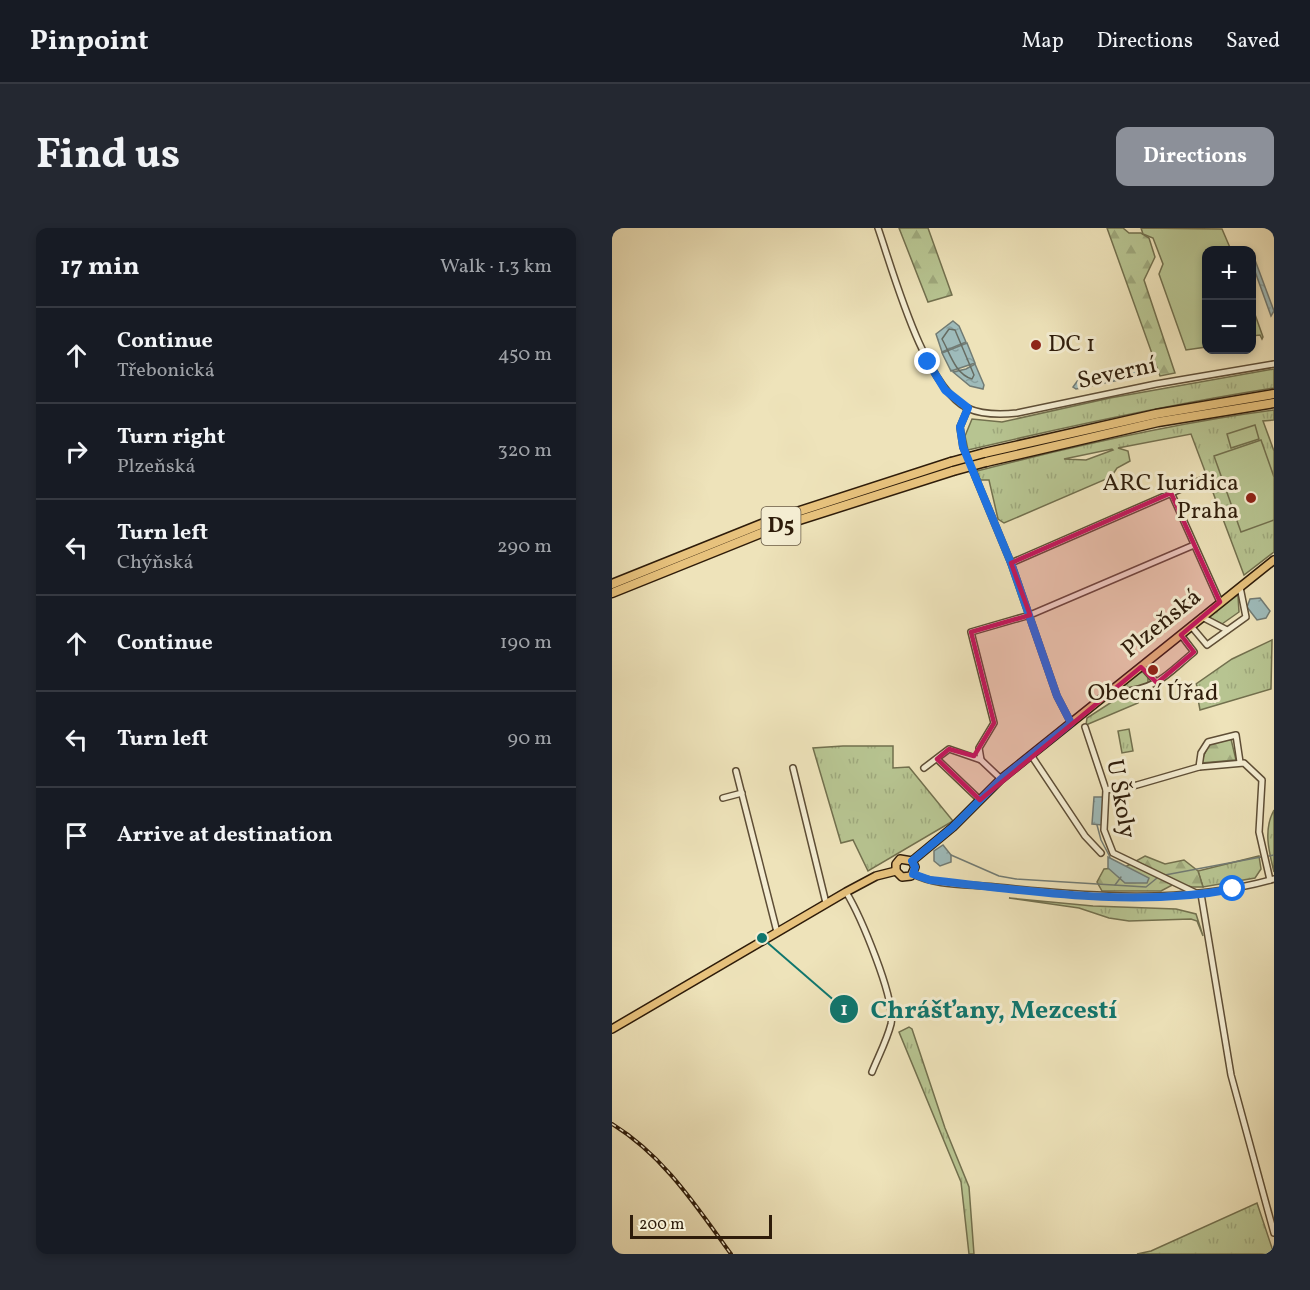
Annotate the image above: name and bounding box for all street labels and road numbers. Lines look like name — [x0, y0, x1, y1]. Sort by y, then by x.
street label: Severní — [1074, 349, 1160, 399]
road number: D5 — [762, 507, 800, 545]
street label: Plzeňská — [1115, 581, 1209, 667]
street label: U Školy — [1096, 757, 1144, 841]

